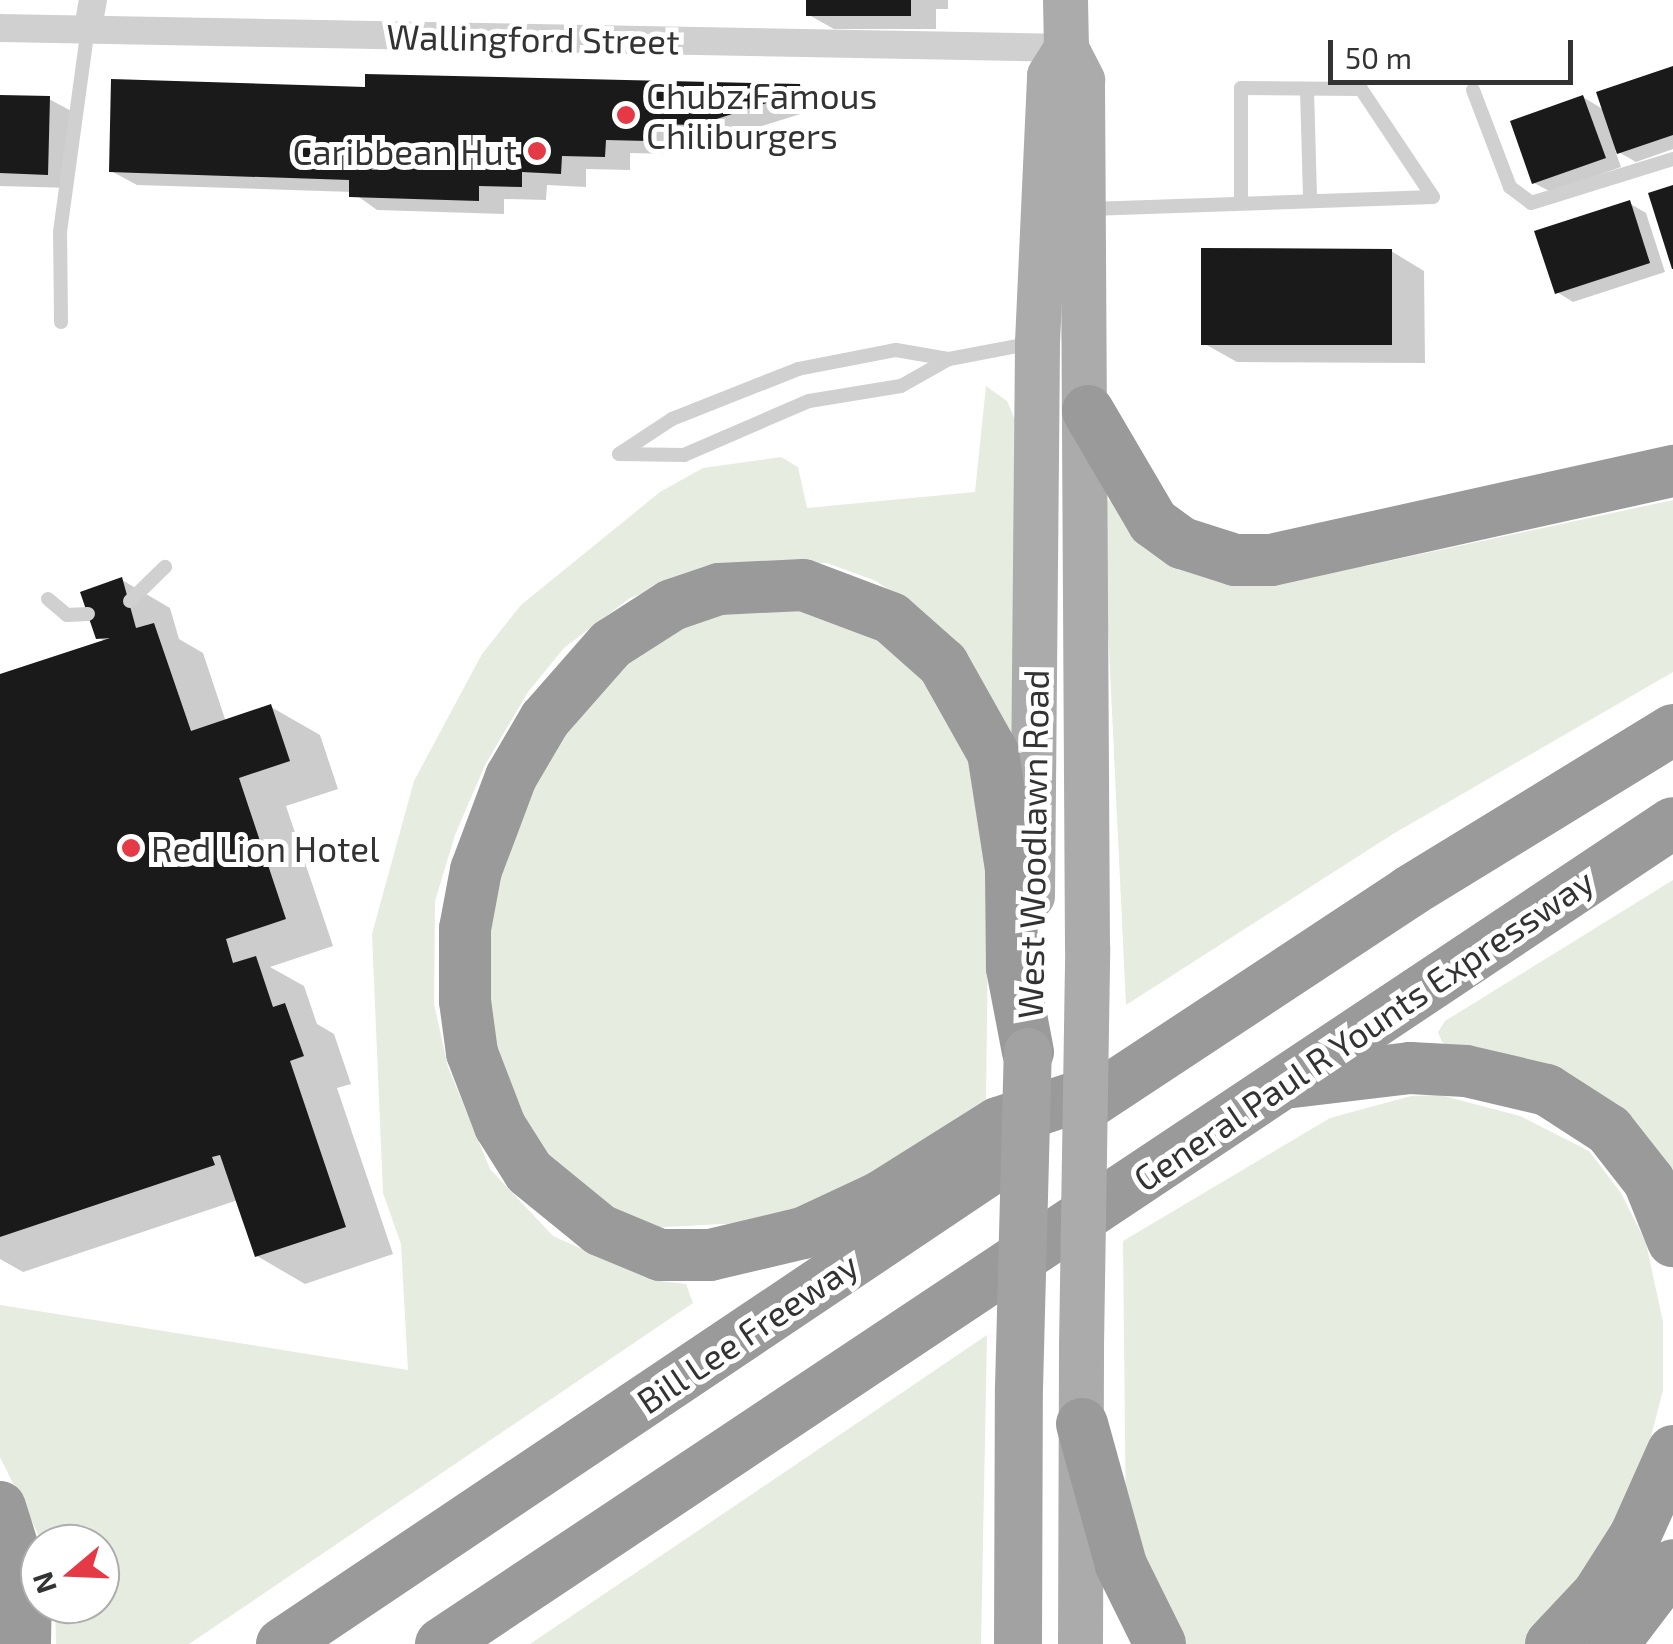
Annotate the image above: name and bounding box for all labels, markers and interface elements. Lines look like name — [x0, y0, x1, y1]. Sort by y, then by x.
street label: Wallingford Street — [386, 14, 680, 62]
scale bar — [1333, 20, 1578, 82]
text: 50 m — [1345, 39, 1412, 75]
place label: Chubz Famous Chiliburgers — [646, 74, 877, 156]
marker: Chubz Famous Chiliburgers — [615, 104, 637, 126]
place label: Caribbean Hut — [292, 130, 517, 172]
marker: Caribbean Hut — [526, 140, 548, 162]
street label: West Woodlawn Road — [1008, 669, 1056, 1019]
place label: Red Lion Hotel — [151, 827, 380, 869]
marker: Red Lion Hotel — [120, 837, 142, 859]
street label: General Paul R Younts Expressway — [1124, 858, 1602, 1200]
street label: Bill Lee Freeway — [628, 1242, 866, 1422]
north arrow — [20, 1524, 120, 1624]
text: N — [24, 1568, 63, 1598]

